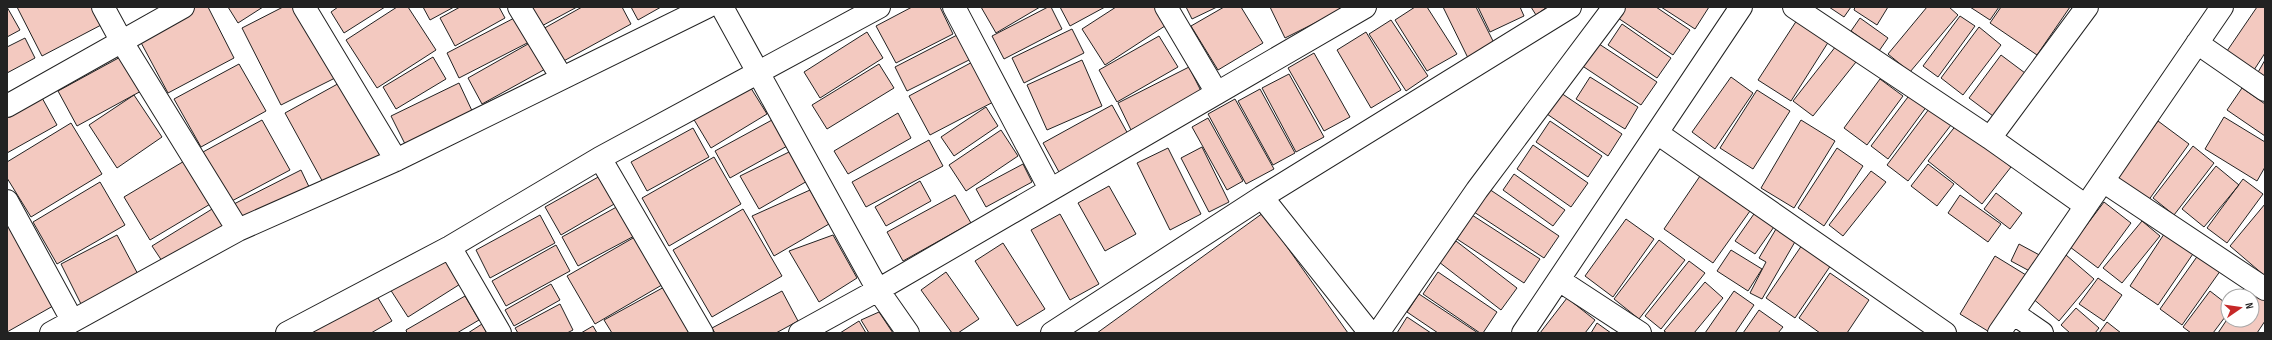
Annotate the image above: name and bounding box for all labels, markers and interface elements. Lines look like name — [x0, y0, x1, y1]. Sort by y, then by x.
north arrow — [2220, 288, 2260, 328]
text: N — [2242, 302, 2256, 310]

